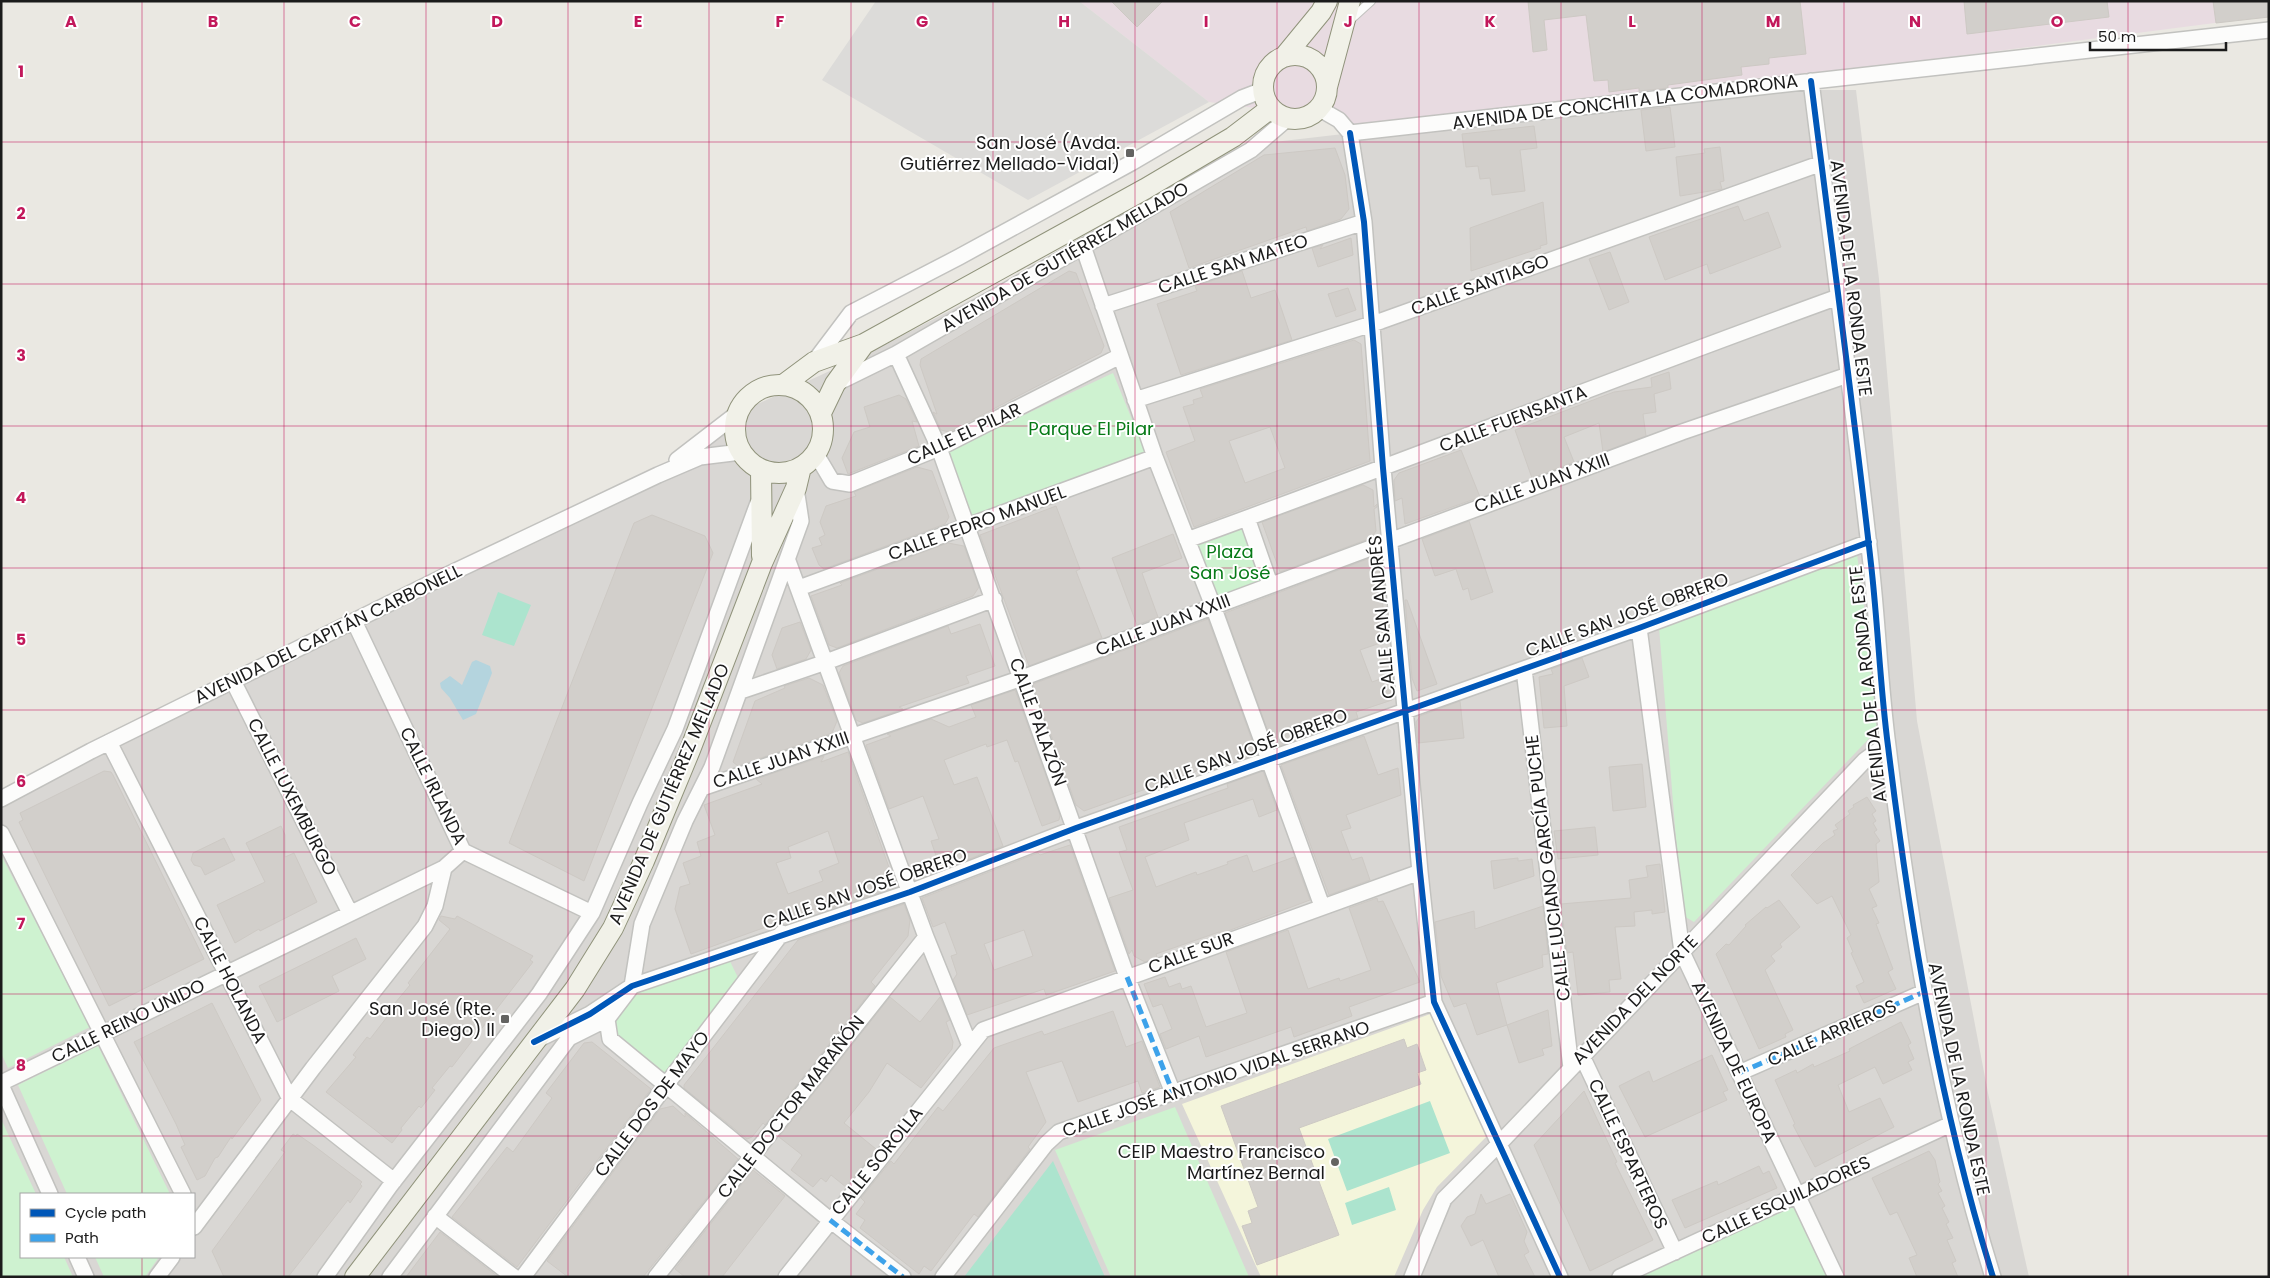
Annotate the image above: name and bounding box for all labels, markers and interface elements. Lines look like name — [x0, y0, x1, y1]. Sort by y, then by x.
text: A — [65, 10, 77, 33]
text: B — [208, 10, 218, 33]
text: C — [349, 10, 361, 33]
text: D — [491, 10, 503, 33]
text: E — [634, 10, 642, 33]
text: F — [776, 10, 785, 33]
text: G — [916, 10, 928, 33]
text: H — [1058, 10, 1070, 33]
text: I — [1204, 10, 1208, 33]
text: J — [1343, 10, 1353, 33]
text: K — [1484, 10, 1496, 33]
text: L — [1628, 10, 1636, 33]
text: M — [1766, 10, 1780, 33]
text: N — [1909, 10, 1921, 33]
text: O — [2051, 10, 2064, 33]
scale bar — [2090, 20, 2226, 52]
text: 50 m — [2098, 26, 2136, 47]
text: 1 — [18, 60, 24, 83]
street label: AVENIDA DE CONCHITA LA COMADRONA — [1451, 68, 1799, 135]
place label: San José (Avda. Gutiérrez Mellado-Vidal) — [900, 130, 1120, 176]
marker: San José (Avda. Gutiérrez Mellado-Vidal) — [1124, 147, 1136, 159]
street label: AVENIDA DE LA RONDA ESTE — [1825, 158, 1878, 398]
street label: AVENIDA DE GUTIÉRREZ MELLADO — [937, 175, 1193, 338]
text: 2 — [16, 202, 26, 225]
street label: CALLE SAN MATEO — [1155, 227, 1311, 300]
street label: CALLE SANTIAGO — [1407, 248, 1552, 321]
text: 3 — [16, 344, 26, 367]
street label: CALLE FUENSANTA — [1436, 379, 1590, 458]
street label: CALLE EL PILAR — [903, 396, 1025, 471]
park label: Parque El Pilar — [1028, 416, 1154, 441]
street label: CALLE JUAN XXIII — [1471, 446, 1613, 519]
street label: CALLE PEDRO MANUEL — [885, 479, 1069, 566]
text: 4 — [16, 486, 27, 509]
street label: CALLE SAN ANDRÉS — [1362, 534, 1401, 700]
park label: Plaza San José — [1190, 539, 1270, 585]
street label: AVENIDA DEL CAPITÁN CARBONELL — [190, 558, 466, 709]
street label: AVENIDA DE LA RONDA ESTE — [1843, 564, 1892, 804]
street label: CALLE SAN JOSÉ OBRERO — [1522, 566, 1732, 663]
street label: CALLE JUAN XXIII — [1092, 587, 1234, 662]
text: 5 — [16, 628, 26, 651]
street label: CALLE PALAZÓN — [1004, 654, 1073, 789]
street label: AVENIDA DE GUTIÉRREZ MELLADO — [602, 659, 735, 928]
street label: CALLE SAN JOSÉ OBRERO — [1141, 702, 1351, 799]
street label: CALLE LUXEMBURGO — [242, 714, 343, 880]
street label: CALLE IRLANDA — [394, 723, 473, 849]
street label: CALLE JUAN XXIII — [709, 725, 852, 795]
street label: CALLE LUCIANO GARCÍA PUCHE — [1519, 733, 1576, 1003]
text: 6 — [16, 770, 26, 793]
street label: CALLE SAN JOSÉ OBRERO — [759, 842, 970, 935]
text: 7 — [17, 912, 26, 935]
street label: CALLE HOLANDA — [188, 912, 273, 1048]
street label: CALLE SUR — [1145, 926, 1237, 980]
street label: AVENIDA DEL NORTE — [1566, 929, 1703, 1070]
street label: AVENIDA DE LA RONDA ESTE — [1923, 960, 1996, 1198]
street label: CALLE REINO UNIDO — [47, 973, 209, 1069]
street label: AVENIDA DE EUROPA — [1686, 977, 1783, 1147]
street label: CALLE ARRIEROS — [1763, 993, 1900, 1072]
place label: San José (Rte. Diego) II — [369, 996, 495, 1042]
street label: CALLE DOCTOR MARAÑÓN — [711, 1010, 870, 1204]
marker: San José (Rte. Diego) II — [499, 1013, 511, 1025]
street label: CALLE JOSÉ ANTONIO VIDAL SERRANO — [1059, 1014, 1373, 1143]
street label: CALLE DOS DE MAYO — [588, 1026, 715, 1182]
text: 8 — [16, 1054, 26, 1077]
street label: CALLE ESPARTEROS — [1583, 1074, 1674, 1233]
street label: CALLE SOROLLA — [825, 1101, 928, 1220]
place label: CEIP Maestro Francisco Martínez Bernal — [1118, 1139, 1325, 1185]
street label: CALLE ESQUILADORES — [1697, 1149, 1874, 1250]
marker: CEIP Maestro Francisco Martínez Bernal — [1329, 1156, 1341, 1168]
legend — [20, 1193, 195, 1258]
text: Cycle path — [65, 1202, 146, 1223]
text: Path — [65, 1227, 99, 1248]

